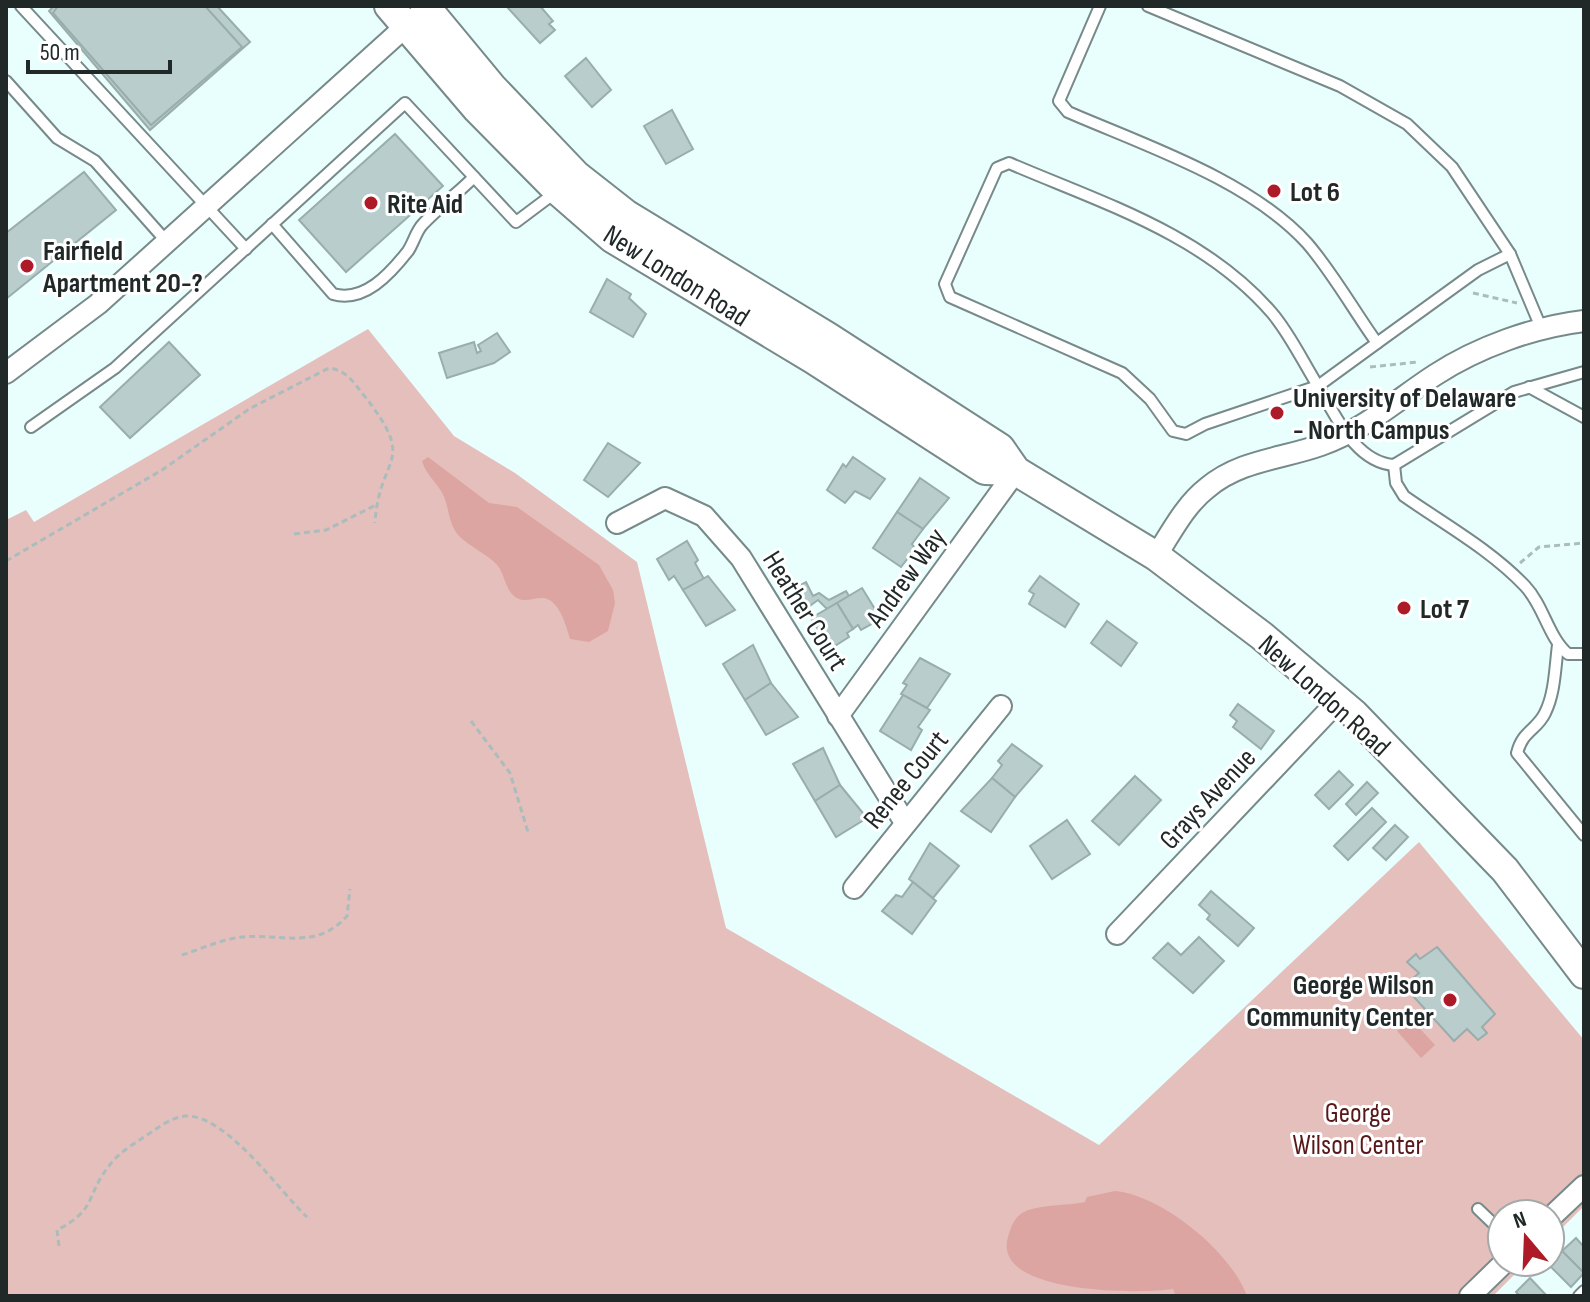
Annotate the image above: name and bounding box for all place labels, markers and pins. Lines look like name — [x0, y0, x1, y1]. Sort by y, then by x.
place label: Lot 6 — [1290, 176, 1340, 209]
marker: Lot 6 — [1265, 182, 1283, 200]
place label: Rite Aid — [387, 188, 463, 221]
marker: Rite Aid — [362, 194, 380, 212]
place label: Fairfield Apartment 20-? — [42, 235, 203, 300]
marker: Fairfield Apartment 20-? — [18, 257, 36, 275]
place label: University of Delaware - North Campus — [1293, 382, 1517, 447]
marker: University of Delaware - North Campus — [1268, 404, 1286, 422]
place label: Lot 7 — [1420, 593, 1470, 626]
marker: Lot 7 — [1395, 599, 1413, 617]
place label: George Wilson Community Center — [1246, 969, 1434, 1034]
marker: George Wilson Community Center — [1441, 991, 1459, 1009]

